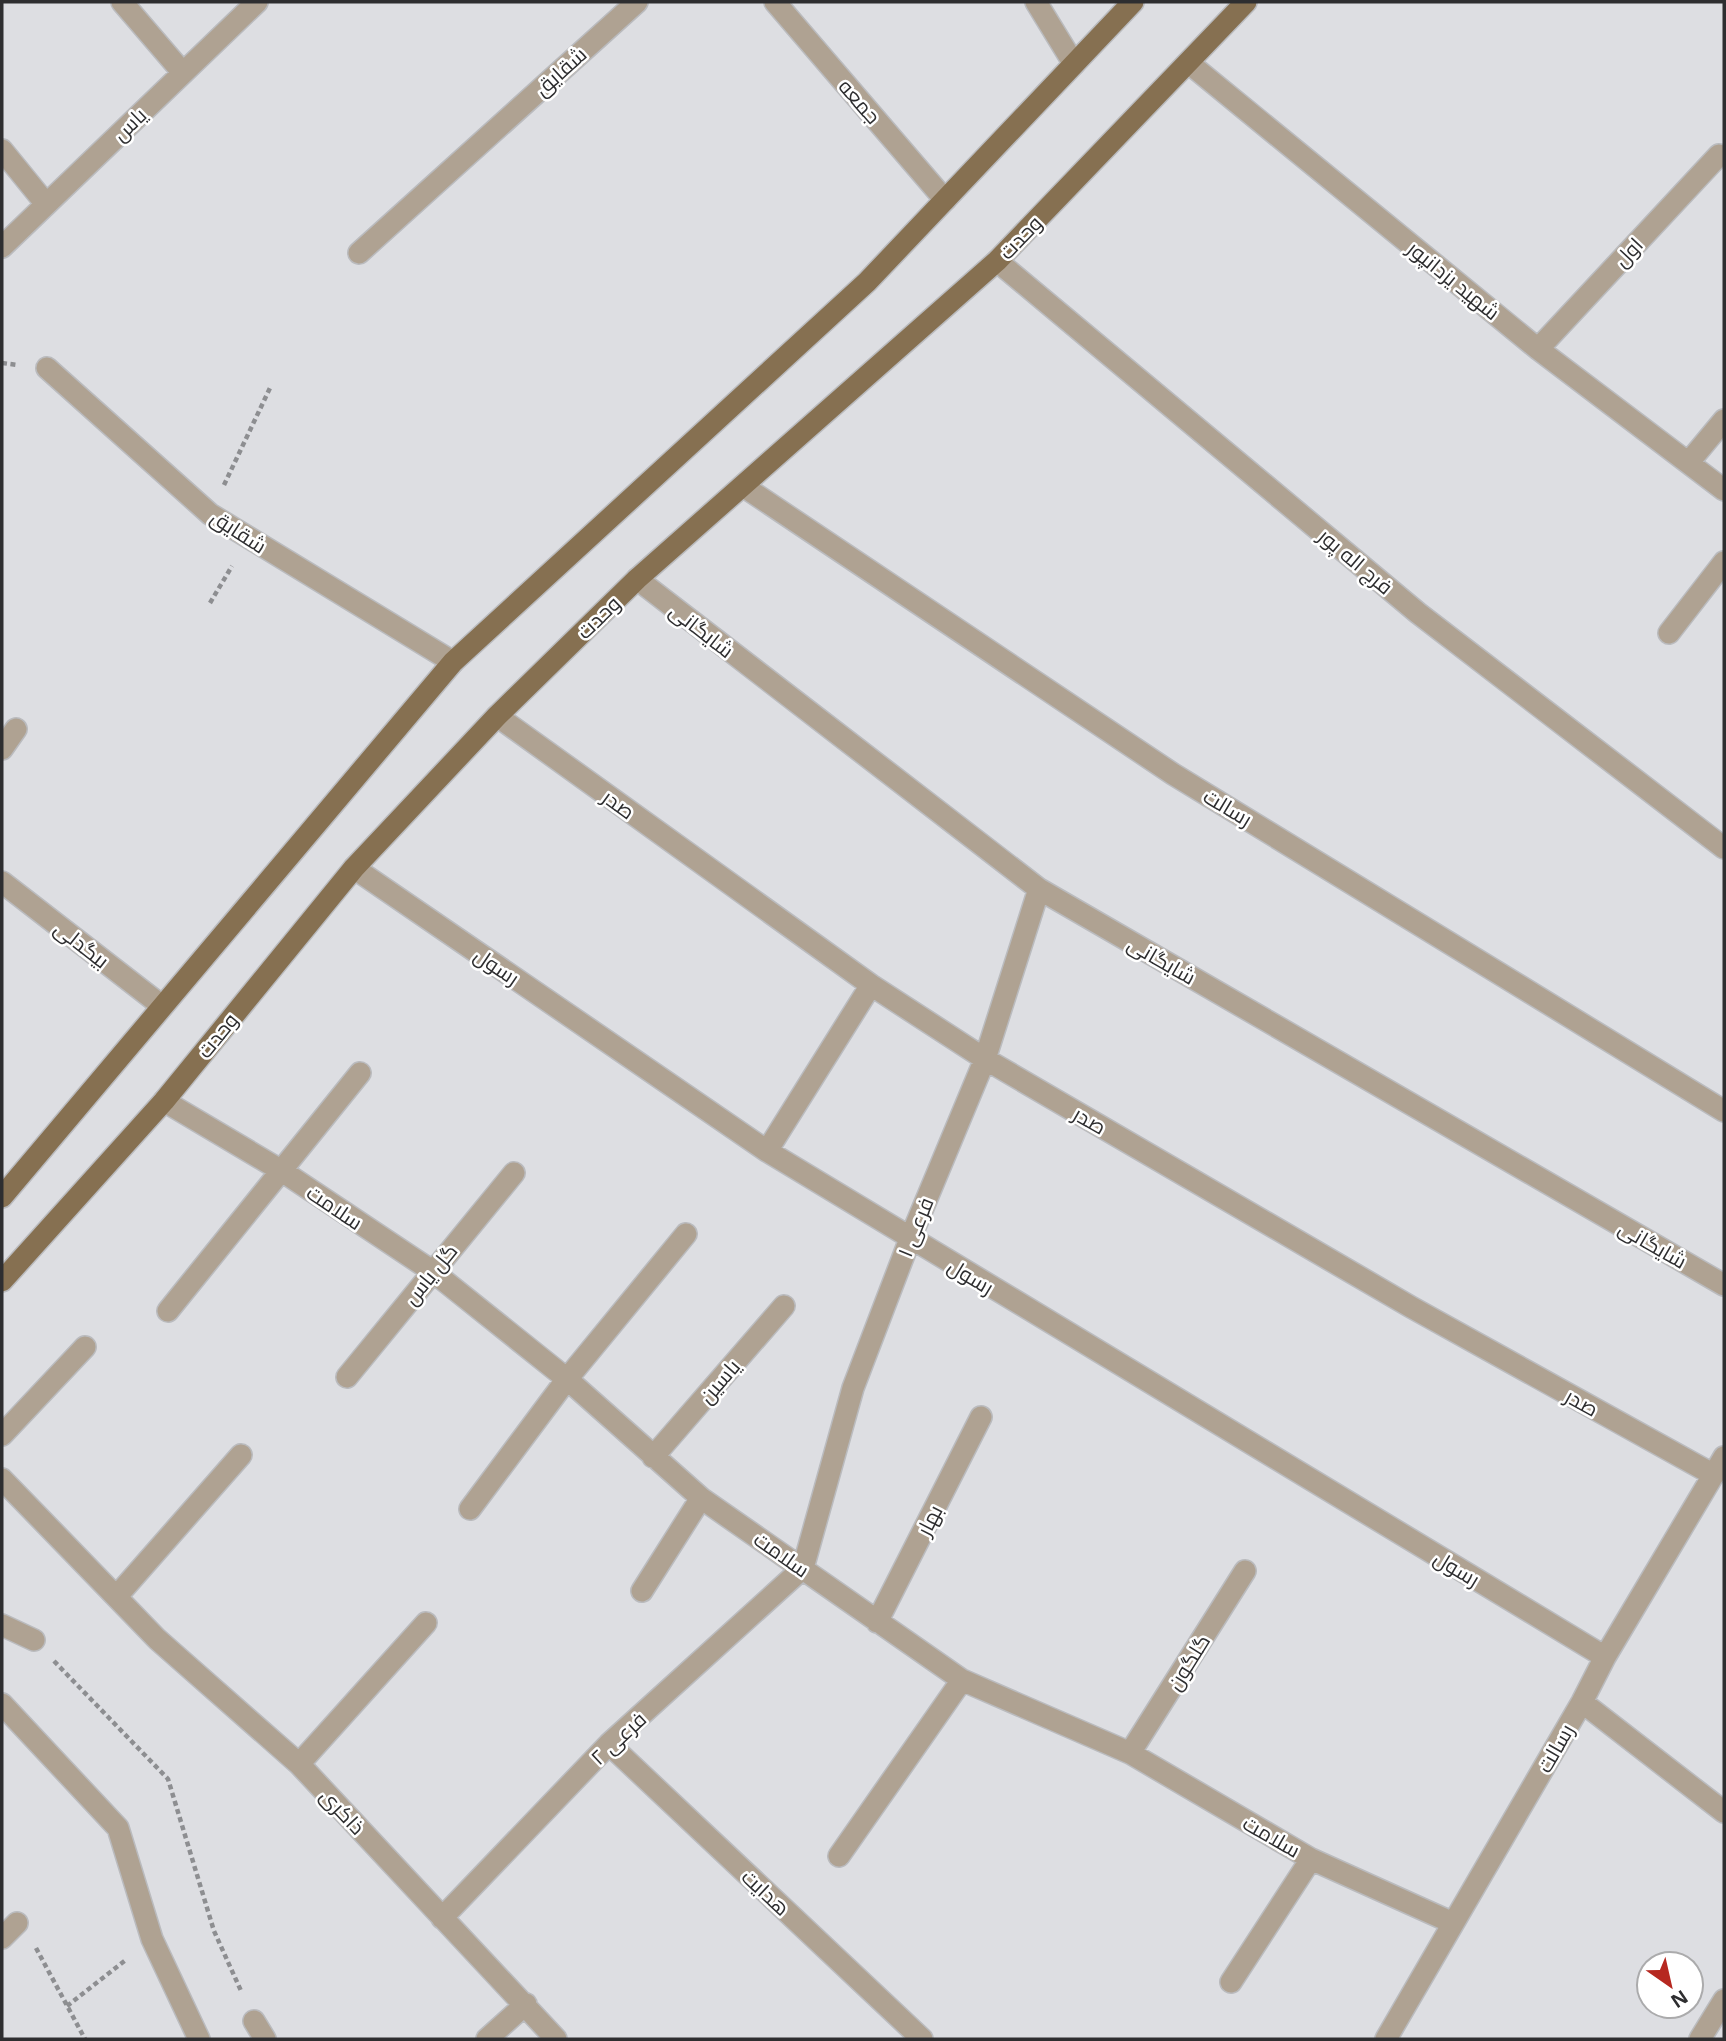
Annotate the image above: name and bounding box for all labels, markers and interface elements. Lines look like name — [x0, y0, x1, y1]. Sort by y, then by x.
street label: شقایق — [528, 40, 592, 102]
street label: جمعه — [833, 72, 887, 130]
street label: یاس — [106, 101, 152, 147]
street label: وحدت — [992, 209, 1048, 265]
street label: اول — [1607, 231, 1649, 273]
street label: شهید یزدانپور — [1401, 233, 1506, 326]
street label: شقایق — [206, 503, 272, 559]
street label: فرج اله پور — [1312, 521, 1399, 601]
street label: وحدت — [570, 589, 626, 645]
street label: شایگانی — [664, 596, 740, 664]
street label: صدر — [596, 782, 641, 825]
street label: رسالت — [1198, 782, 1258, 832]
street label: بیگدلی — [49, 914, 115, 974]
street label: شایگانی — [1123, 929, 1201, 991]
street label: رسول — [469, 941, 525, 991]
street label: وحدت — [190, 1006, 244, 1064]
street label: صدر — [1067, 1099, 1112, 1141]
street label: سلامت — [301, 1178, 369, 1236]
street label: فرعی ۱ — [890, 1193, 940, 1261]
street label: شایگانی — [1614, 1213, 1692, 1275]
street label: گل یاس — [397, 1237, 463, 1311]
street label: رسول — [943, 1251, 999, 1301]
street label: یاسین — [692, 1353, 746, 1409]
street label: صدر — [1559, 1381, 1604, 1422]
street label: بهار — [909, 1500, 949, 1541]
street label: سلامت — [749, 1525, 815, 1583]
street label: رسول — [1429, 1543, 1485, 1593]
street label: گلگون — [1160, 1628, 1216, 1696]
street label: فرعی ۲ — [584, 1705, 652, 1771]
street label: رسالت — [1530, 1718, 1580, 1778]
street label: ذاکری — [314, 1782, 372, 1840]
street label: سلامت — [1238, 1808, 1306, 1864]
street label: هدایت — [736, 1863, 796, 1921]
north arrow — [1635, 1950, 1705, 2020]
text: N — [1666, 1984, 1693, 2014]

